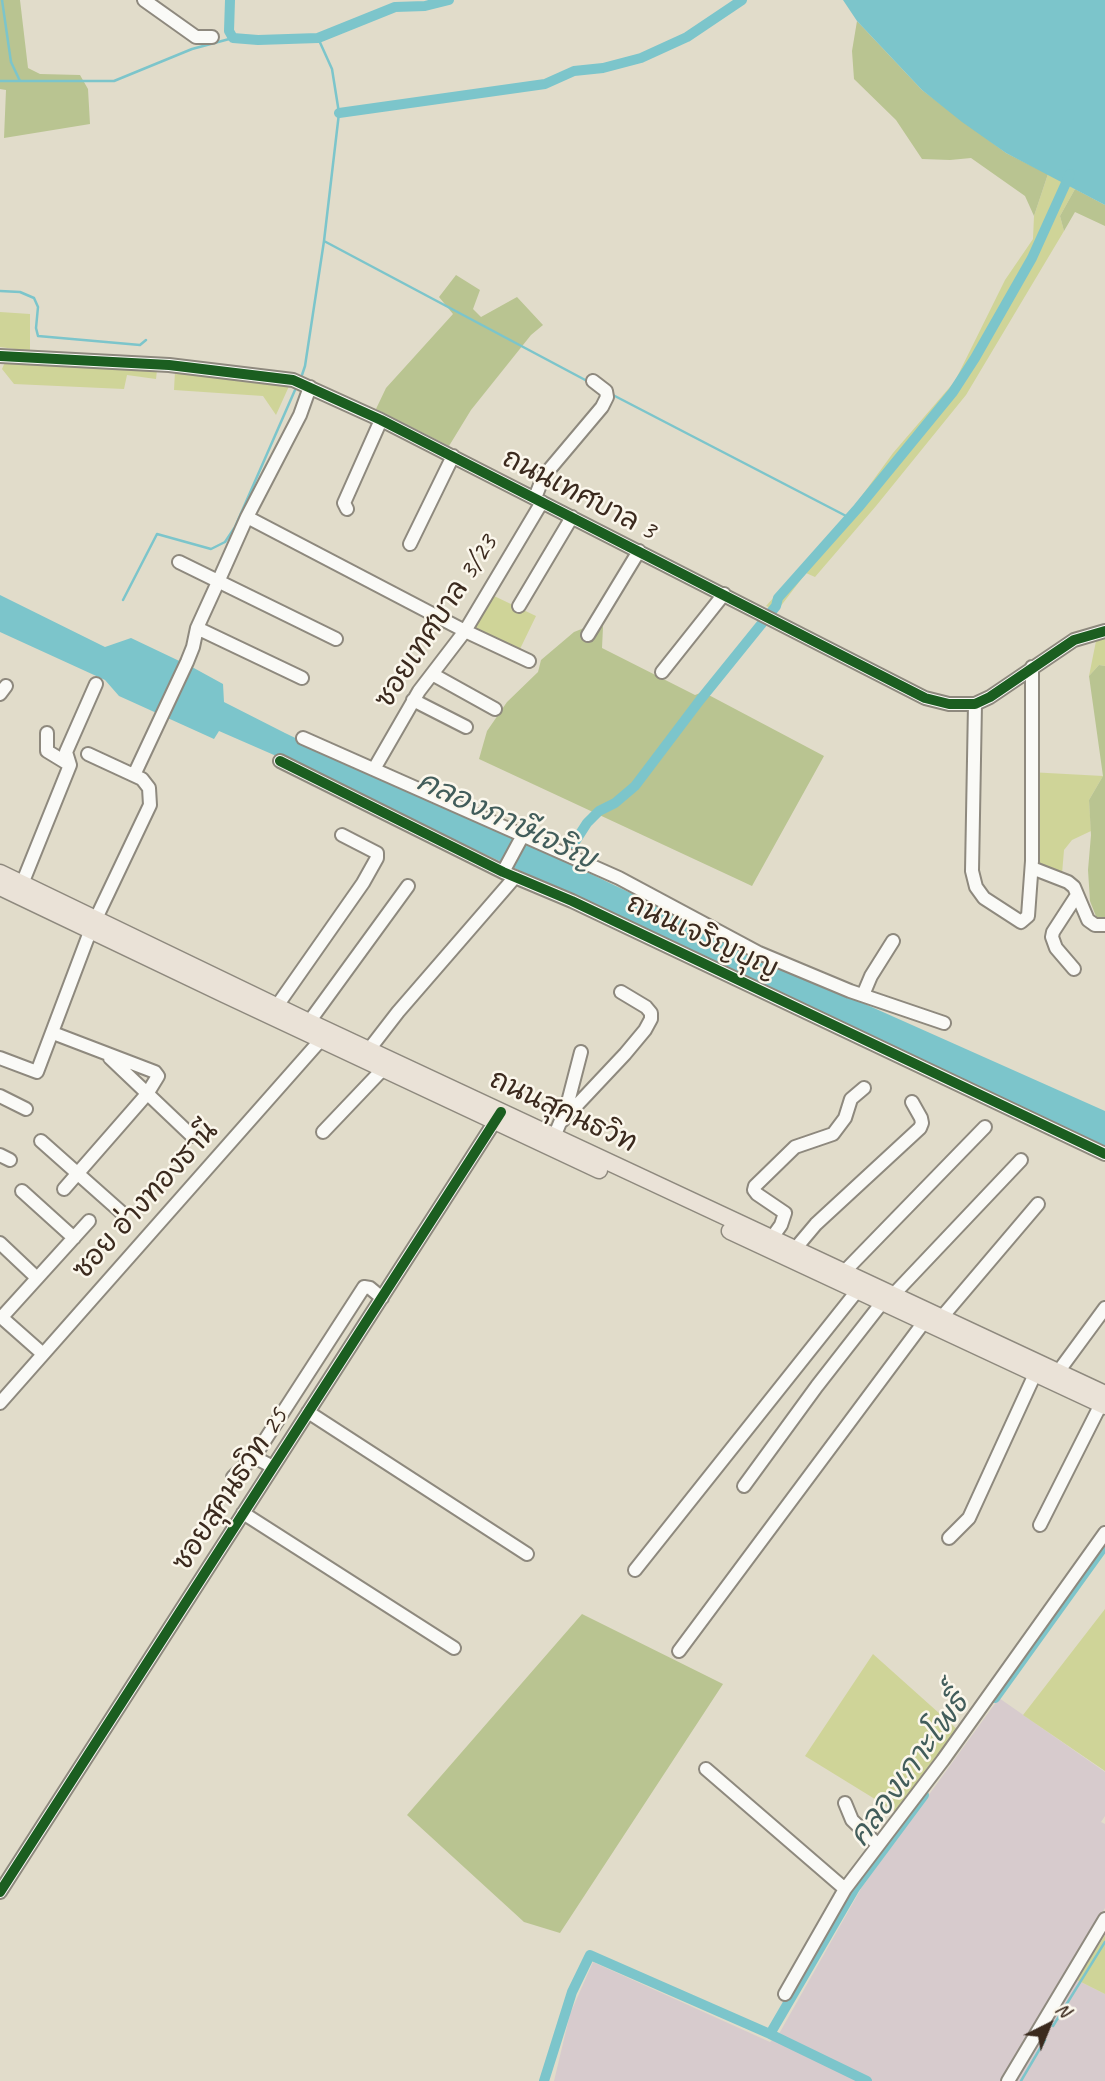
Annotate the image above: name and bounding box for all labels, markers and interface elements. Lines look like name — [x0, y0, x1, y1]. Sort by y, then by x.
street label: ถนนเทศบาล 3 — [497, 442, 661, 548]
street label: ซอยเทศบาล 3/23 — [369, 529, 505, 715]
water label: คลองภาษีเจริญ — [411, 764, 601, 878]
street label: ถนนเจริญบุญ — [621, 887, 783, 987]
street label: ถนนสุคนธวิท — [484, 1063, 642, 1161]
street label: ซอย อ่างทองธานี — [66, 1115, 226, 1287]
street label: ซอยสุคนธวิท 25 — [166, 1402, 296, 1578]
water label: คลองเกาะโพธิ์ — [842, 1686, 978, 1854]
north arrow — [1014, 1990, 1084, 2060]
text: N — [1051, 1997, 1076, 2022]

